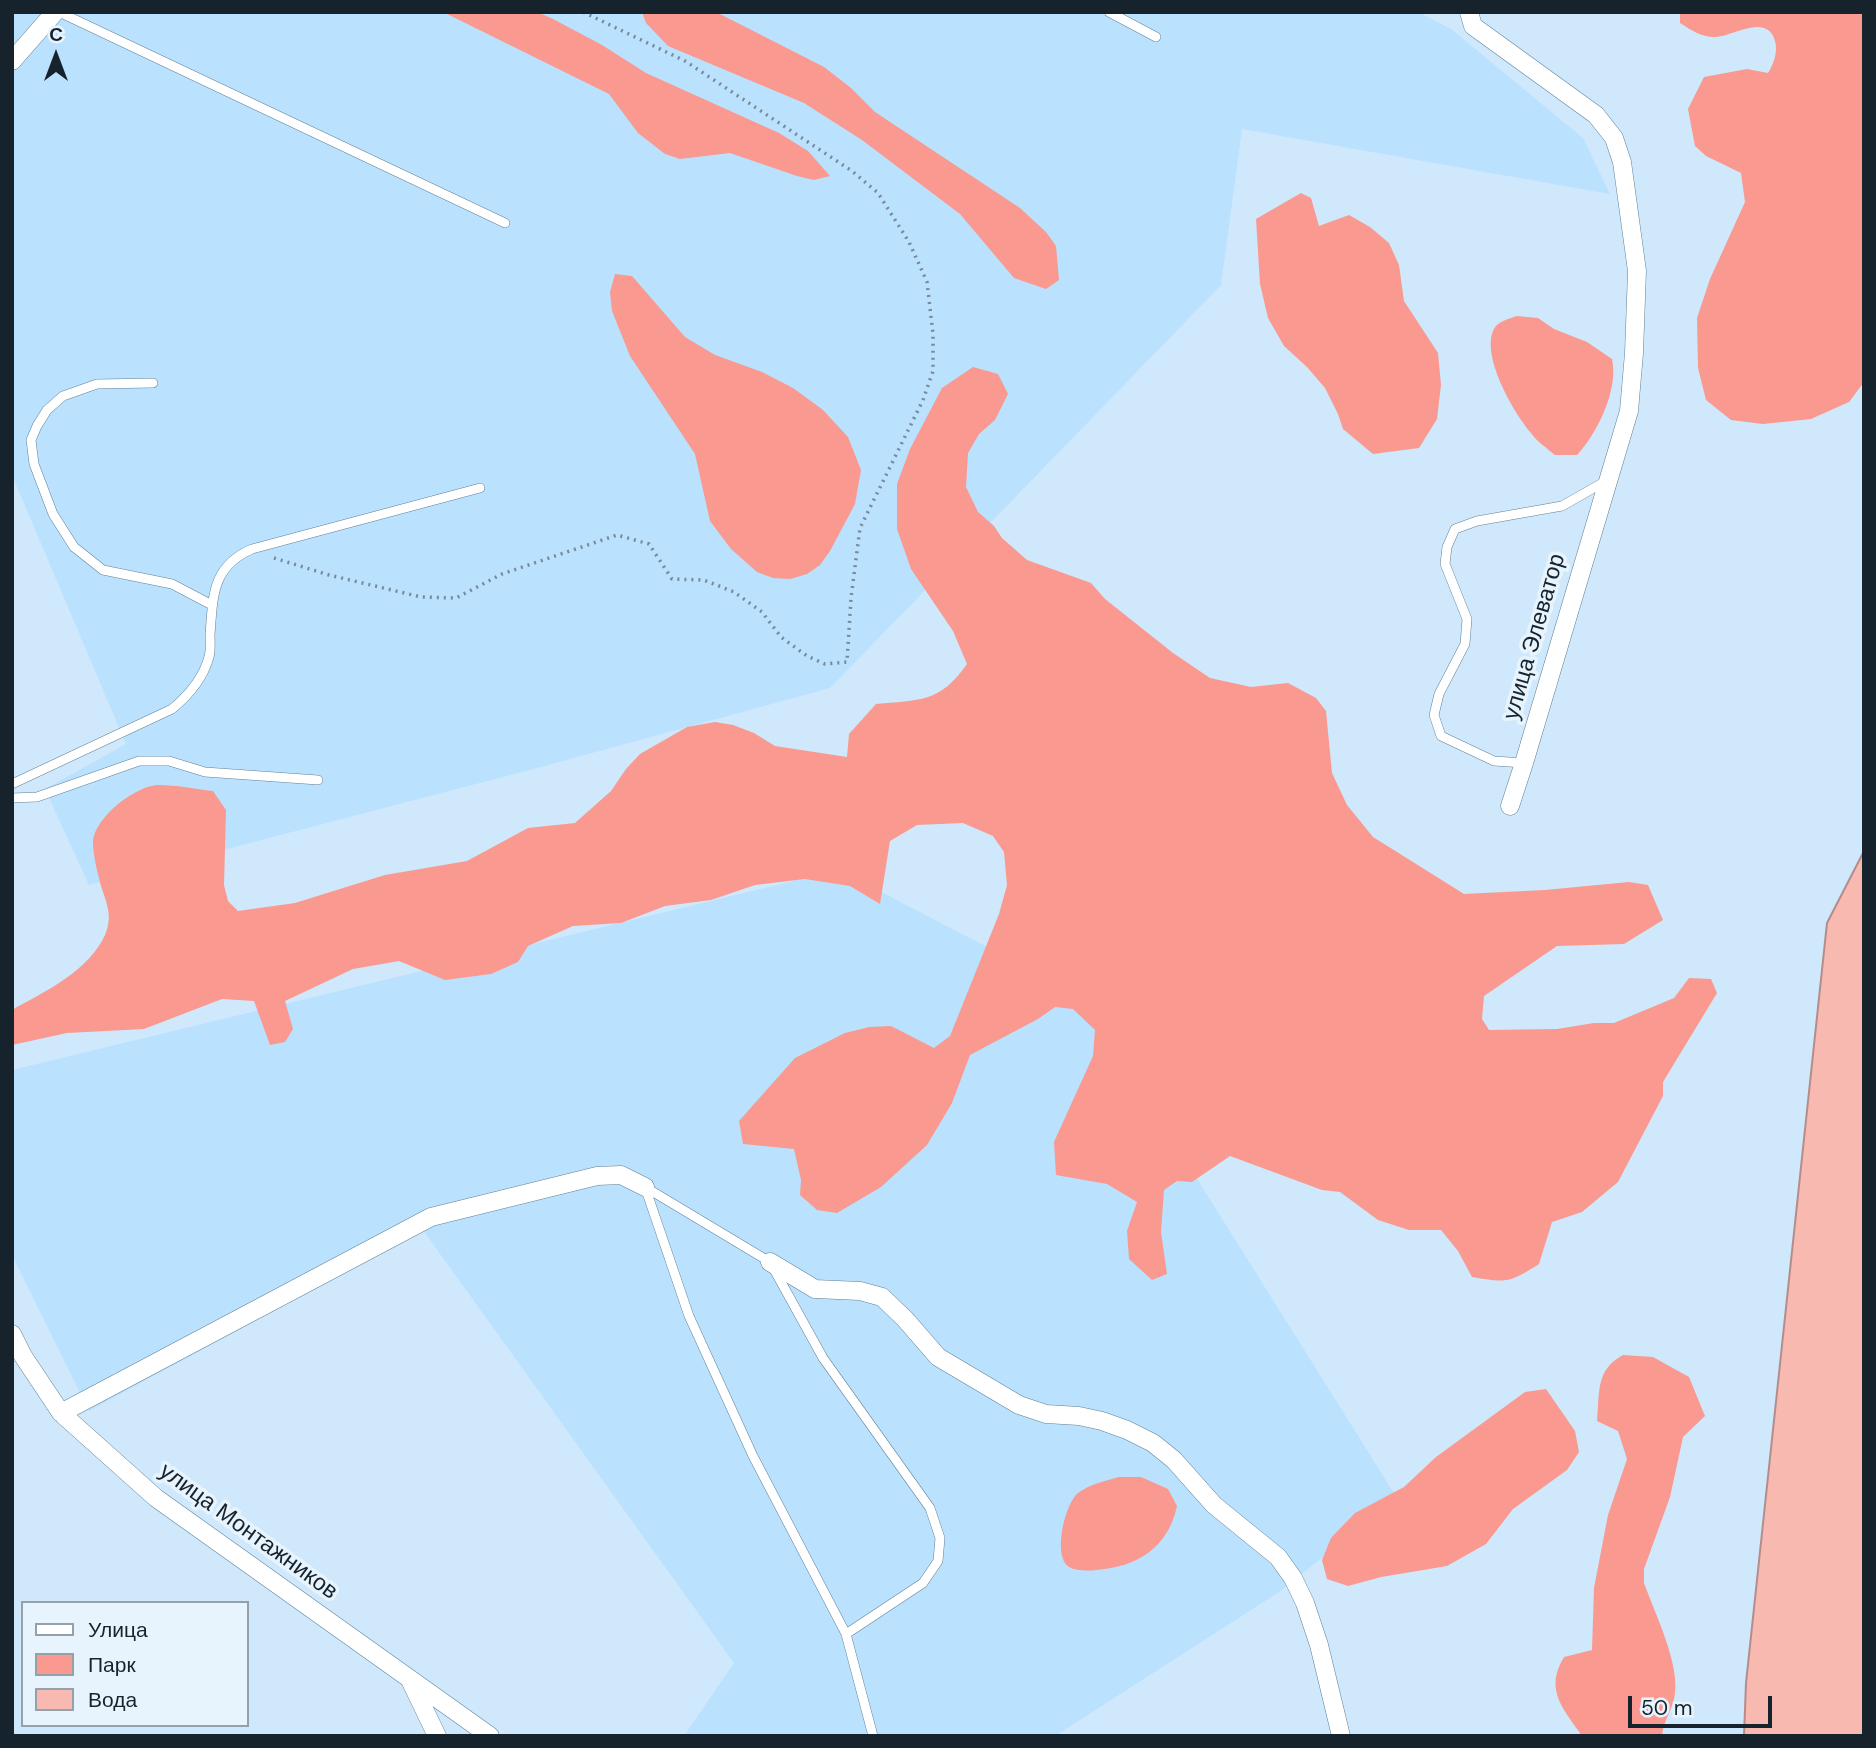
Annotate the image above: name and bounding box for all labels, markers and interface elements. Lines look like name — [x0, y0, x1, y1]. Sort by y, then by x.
north arrow — [21, 21, 91, 91]
text: С — [49, 22, 63, 47]
street label: улица Элеватор — [1498, 551, 1572, 723]
street label: улица Монтажников — [153, 1458, 343, 1606]
legend — [21, 1601, 248, 1727]
text: Улица — [88, 1616, 148, 1644]
text: Парк — [88, 1651, 136, 1679]
scale bar — [1631, 1682, 1774, 1726]
text: Вода — [88, 1686, 137, 1714]
text: 50 m — [1641, 1694, 1692, 1722]

